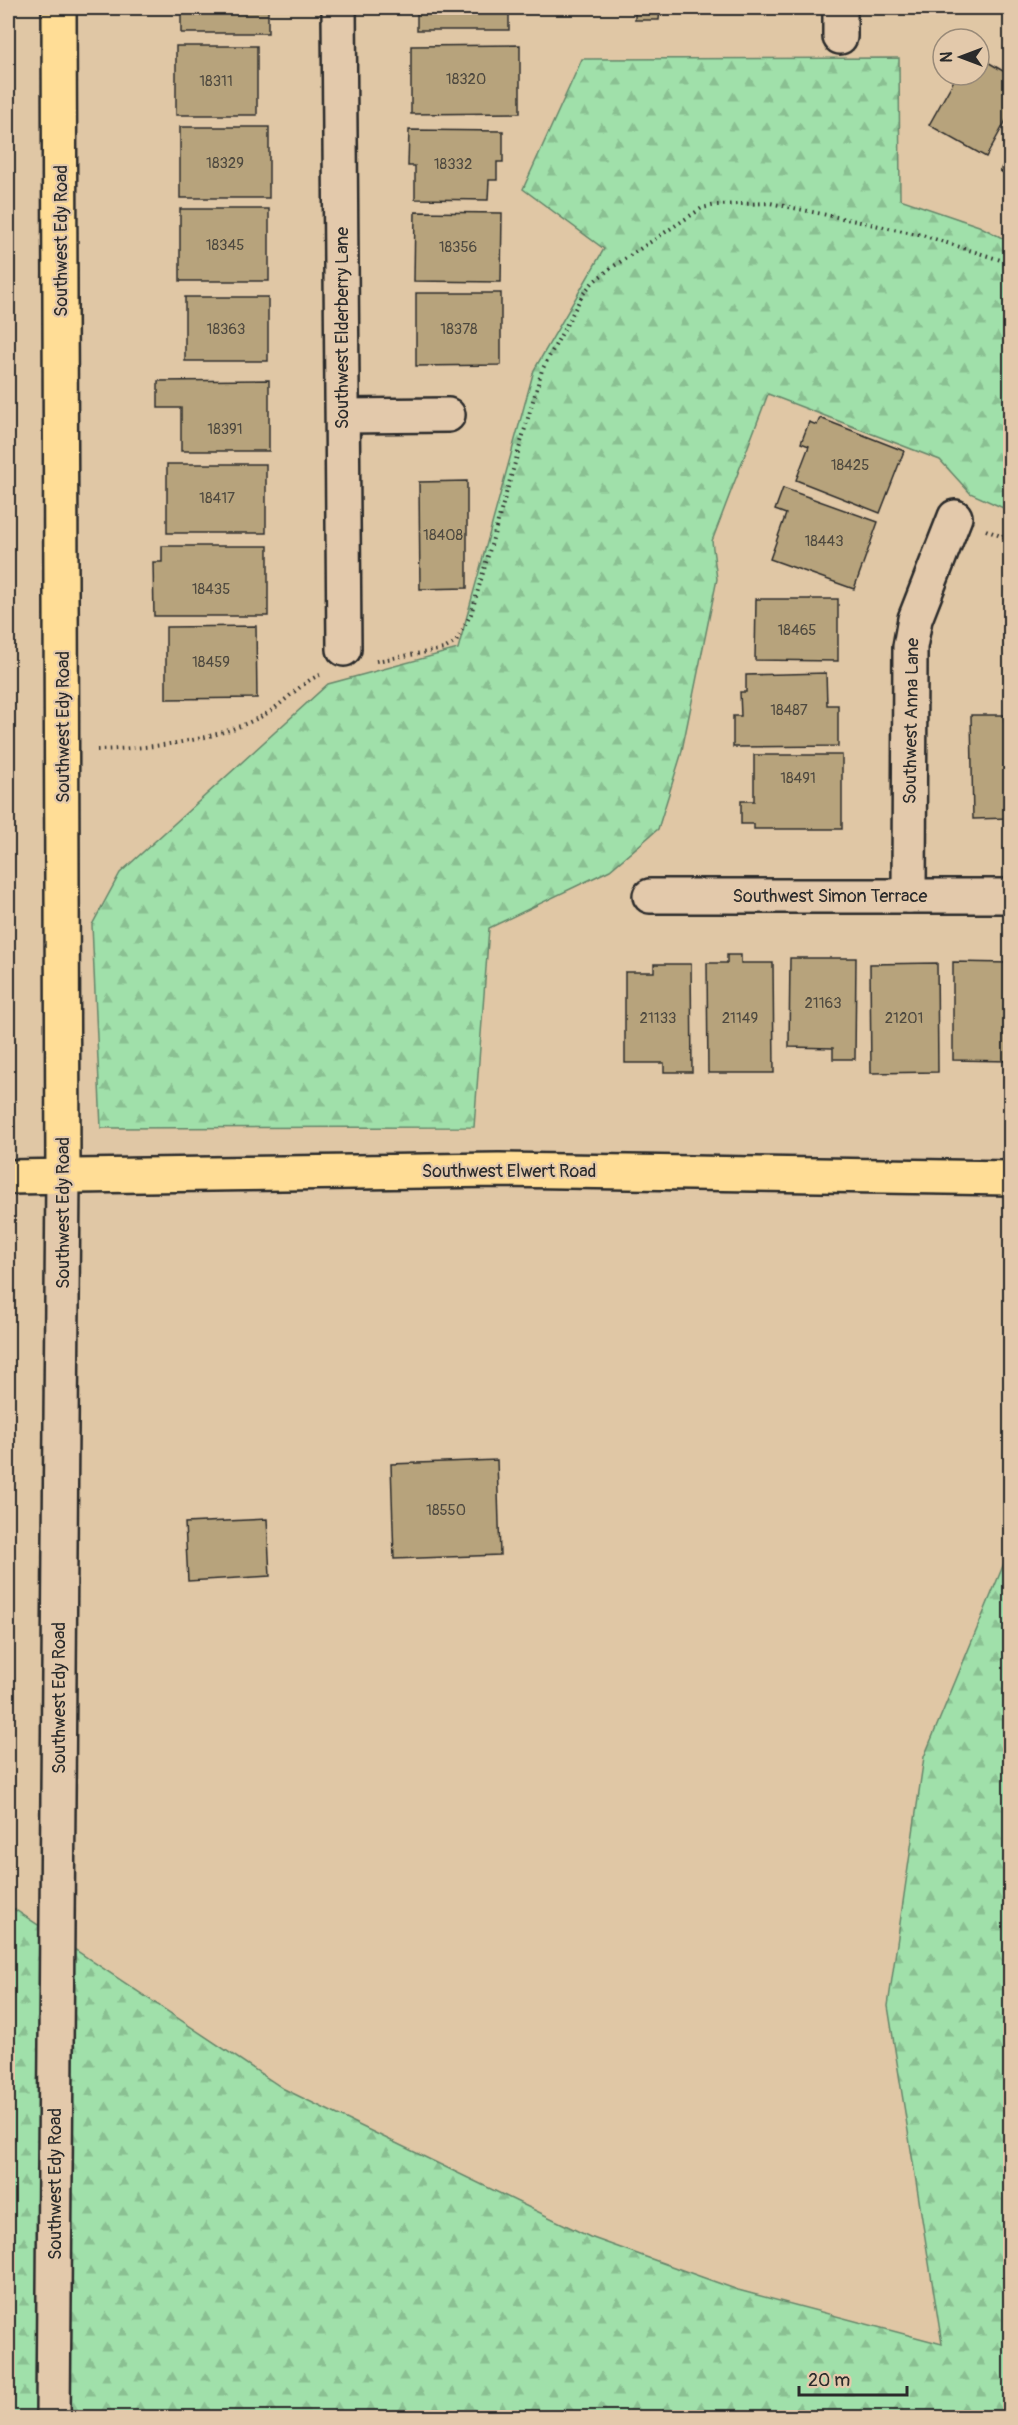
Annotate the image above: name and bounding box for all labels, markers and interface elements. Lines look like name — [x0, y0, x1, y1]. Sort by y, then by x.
north arrow — [931, 27, 991, 87]
text: N — [937, 51, 957, 62]
house number: 18320 — [446, 70, 486, 89]
house number: 18311 — [199, 72, 233, 91]
house number: 18329 — [206, 154, 244, 173]
house number: 18332 — [434, 155, 472, 174]
street label: Southwest Edy Road — [50, 165, 73, 317]
street label: Southwest Elderberry Lane — [331, 227, 354, 429]
house number: 18345 — [206, 236, 244, 255]
house number: 18356 — [439, 238, 477, 257]
house number: 18363 — [207, 320, 245, 339]
house number: 18378 — [440, 320, 478, 339]
house number: 18391 — [207, 420, 243, 439]
house number: 18425 — [831, 456, 869, 475]
house number: 18417 — [199, 489, 235, 508]
house number: 18408 — [423, 526, 463, 545]
house number: 18443 — [804, 532, 844, 551]
house number: 18435 — [192, 580, 230, 599]
house number: 18465 — [778, 621, 817, 640]
street label: Southwest Anna Lane — [899, 637, 924, 804]
street label: Southwest Edy Road — [52, 651, 75, 803]
house number: 18459 — [192, 653, 230, 672]
house number: 18487 — [770, 701, 808, 720]
house number: 18491 — [780, 769, 816, 788]
street label: Southwest Simon Terrace — [733, 885, 928, 908]
house number: 21163 — [804, 994, 842, 1013]
house number: 21133 — [640, 1009, 676, 1028]
house number: 21149 — [722, 1009, 758, 1028]
house number: 21201 — [885, 1009, 923, 1028]
street label: Southwest Edy Road — [52, 1137, 75, 1289]
street label: Southwest Elwert Road — [422, 1160, 596, 1183]
house number: 18550 — [426, 1501, 466, 1520]
street label: Southwest Edy Road — [48, 1622, 71, 1774]
street label: Southwest Edy Road — [44, 2108, 67, 2260]
scale bar — [799, 2359, 907, 2397]
text: 20 m — [808, 2369, 850, 2392]

